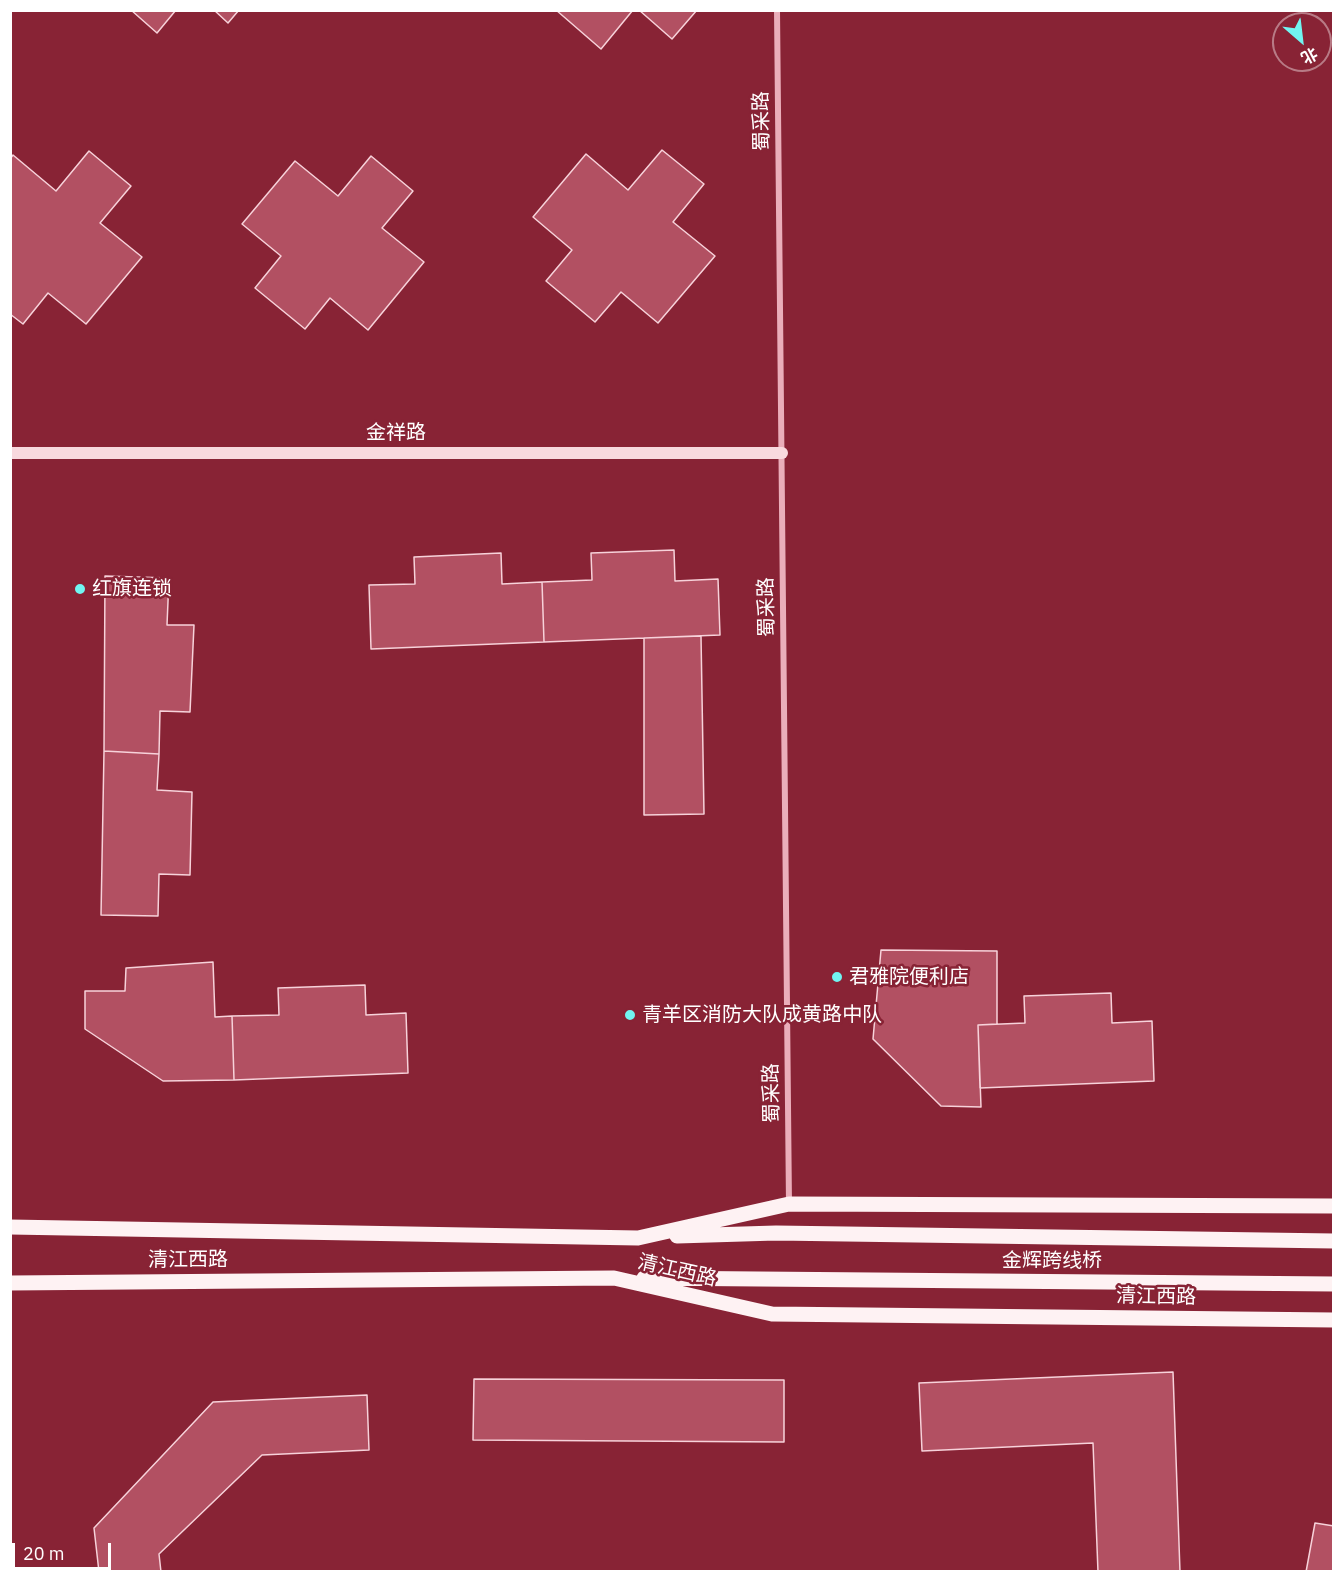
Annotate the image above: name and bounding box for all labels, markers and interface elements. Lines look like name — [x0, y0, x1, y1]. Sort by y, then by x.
north arrow — [1272, 12, 1332, 72]
text: 北 — [1298, 44, 1321, 69]
street label: 蜀采路 — [749, 91, 775, 151]
street label: 金祥路 — [366, 421, 426, 445]
place label: 红旗连锁 — [92, 577, 172, 601]
street label: 蜀采路 — [754, 577, 780, 637]
marker: 红旗连锁 — [73, 582, 87, 596]
place label: 君雅院便利店 — [849, 965, 969, 989]
marker: 君雅院便利店 — [830, 970, 844, 984]
place label: 青羊区消防大队成黄路中队 — [642, 1003, 882, 1027]
marker: 青羊区消防大队成黄路中队 — [623, 1008, 637, 1022]
street label: 蜀采路 — [759, 1063, 785, 1123]
street label: 清江西路 — [148, 1248, 228, 1272]
street label: 金辉跨线桥 — [1002, 1249, 1102, 1273]
street label: 清江西路 — [635, 1250, 719, 1292]
street label: 清江西路 — [1116, 1284, 1196, 1310]
scale bar — [15, 1531, 114, 1569]
text: 20 m — [23, 1542, 65, 1565]

